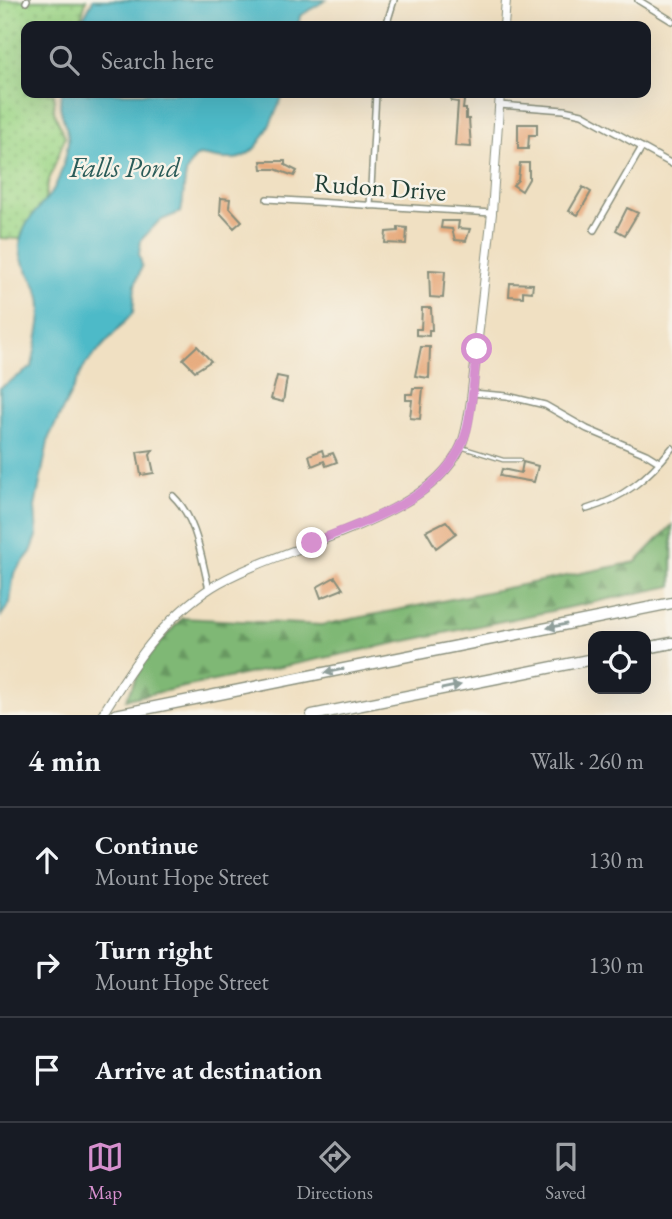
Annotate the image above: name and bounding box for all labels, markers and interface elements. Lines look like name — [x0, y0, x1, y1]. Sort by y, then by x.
search box — [21, 21, 651, 98]
icon: search — [45, 41, 83, 79]
text: Search here — [101, 43, 214, 77]
water label: Falls Pond — [68, 149, 181, 185]
street label: Rudon Drive — [313, 165, 447, 209]
route start — [461, 333, 492, 364]
route end — [296, 527, 327, 558]
one-way arrow — [546, 621, 568, 632]
map controls — [588, 631, 651, 694]
button: locate — [588, 631, 651, 694]
one-way arrow — [323, 665, 345, 676]
one-way arrow — [440, 682, 462, 693]
text: 4 min — [28, 741, 101, 780]
text: Walk · 260 m — [530, 746, 644, 776]
text: Continue — [95, 828, 198, 862]
icon: ahead — [28, 841, 66, 879]
text: 130 m — [588, 845, 644, 875]
text: Mount Hope Street — [95, 862, 269, 892]
text: Turn right — [95, 933, 213, 967]
icon: right — [28, 946, 66, 984]
text: 130 m — [588, 950, 644, 980]
text: Mount Hope Street — [95, 967, 269, 997]
icon: arrive — [28, 1051, 66, 1089]
text: Arrive at destination — [95, 1053, 322, 1087]
tab: Map — [86, 1138, 124, 1205]
tab: Directions — [296, 1138, 373, 1205]
tab: Saved — [545, 1138, 586, 1205]

